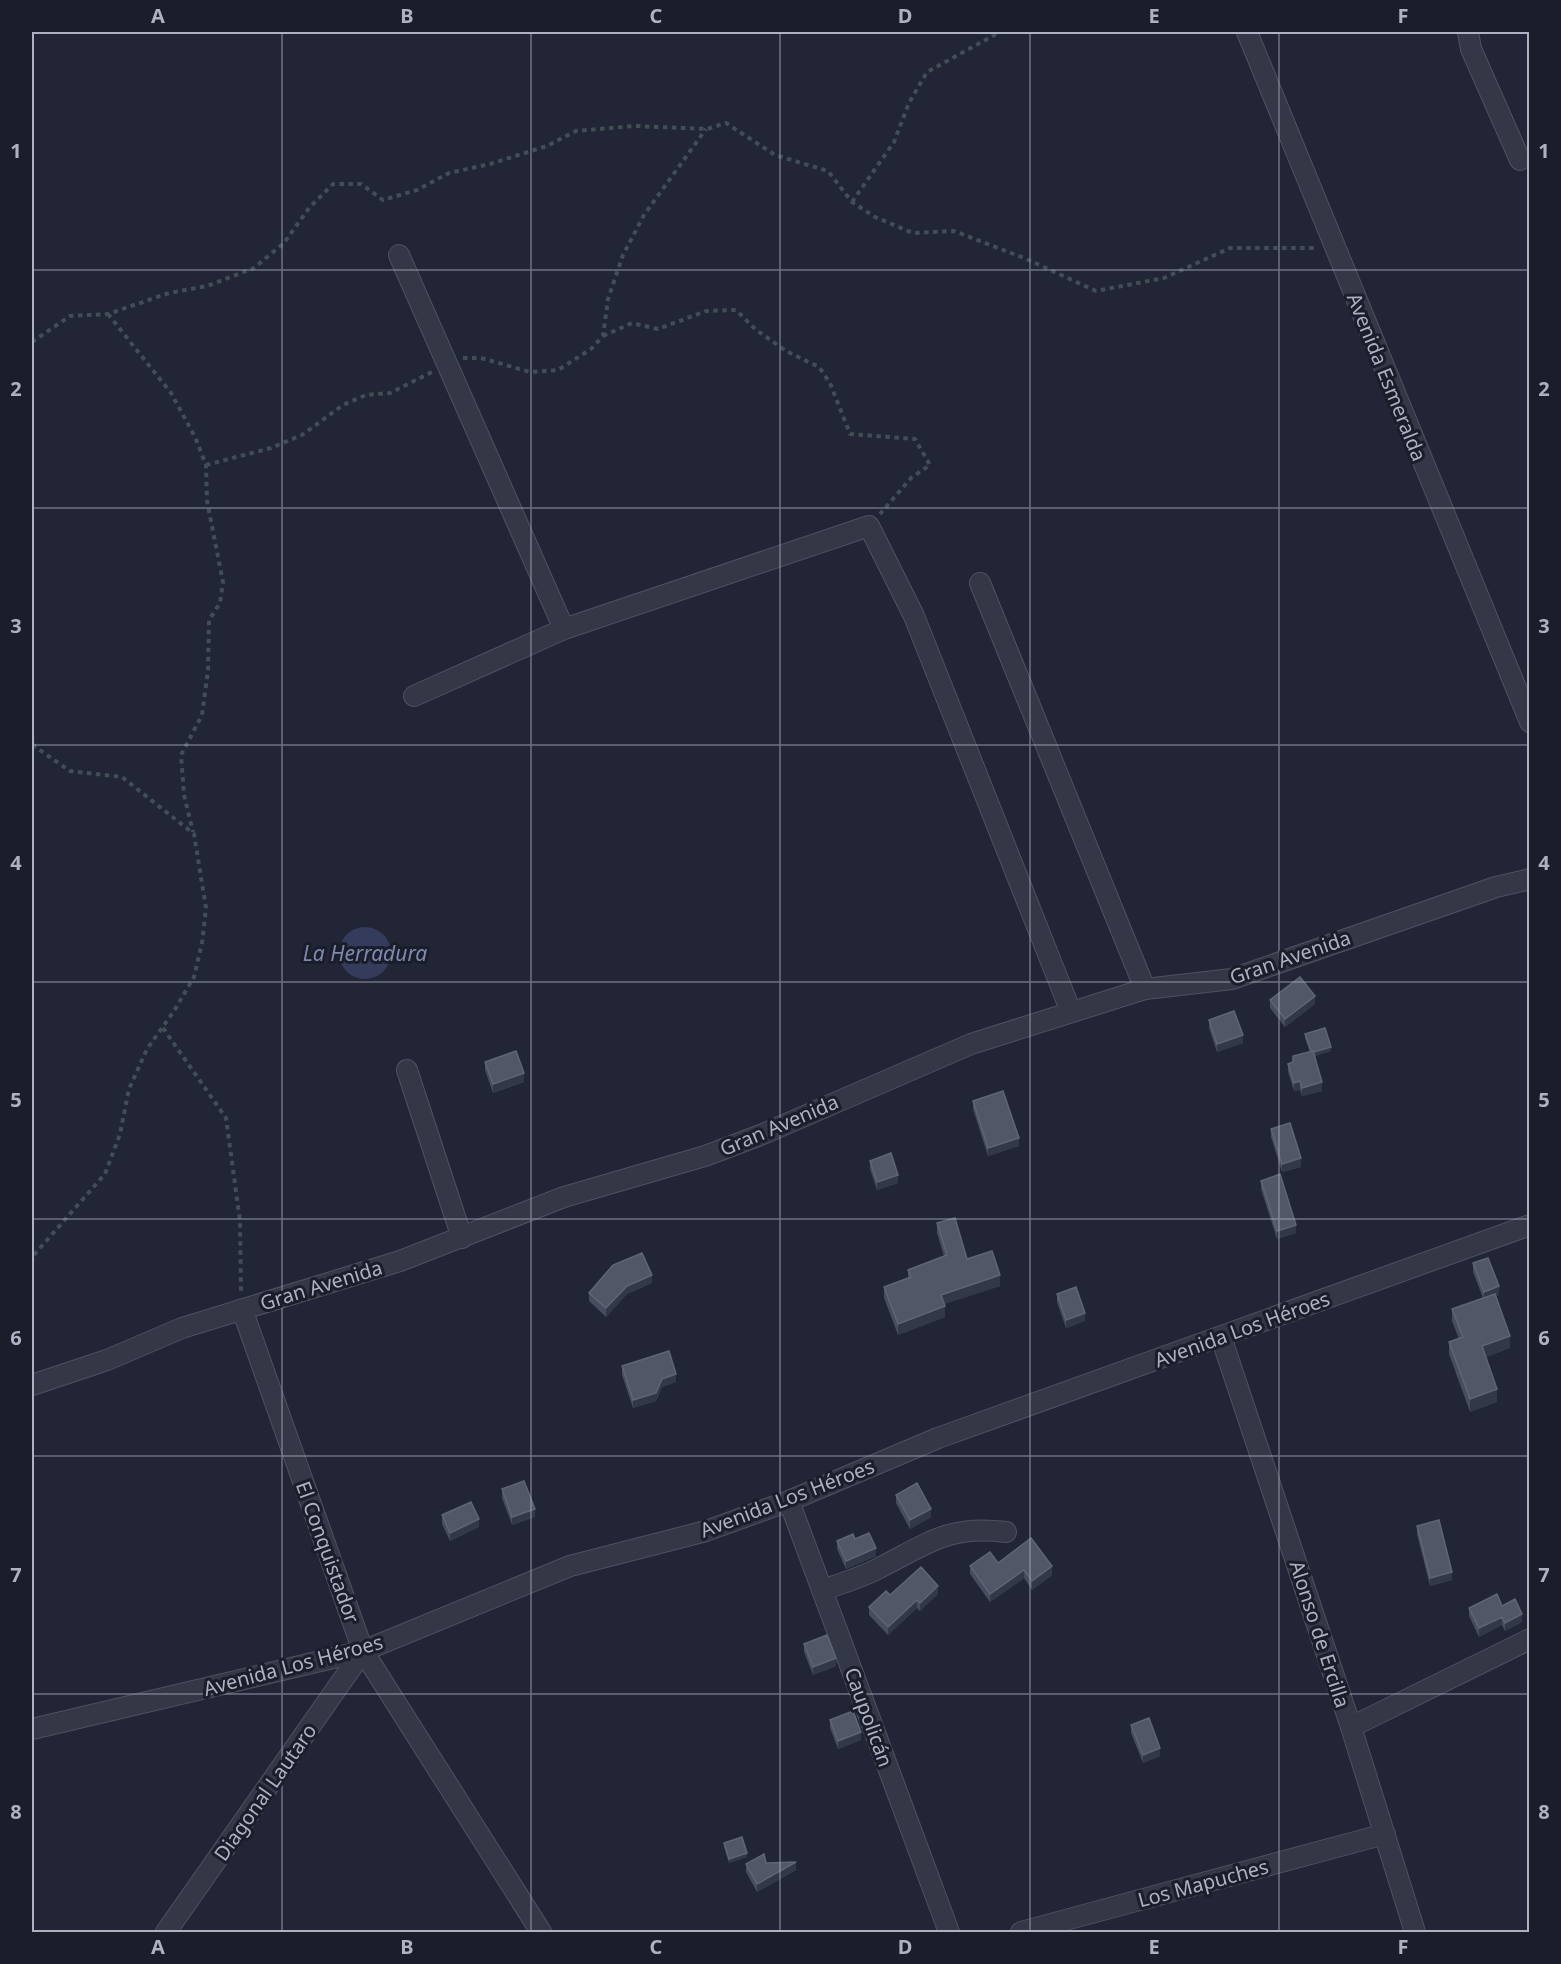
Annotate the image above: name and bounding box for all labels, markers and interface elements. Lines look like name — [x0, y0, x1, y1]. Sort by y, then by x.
text: A — [151, 2, 165, 29]
text: B — [400, 2, 414, 29]
text: C — [650, 2, 663, 29]
text: D — [898, 2, 912, 29]
text: E — [1148, 2, 1160, 29]
text: F — [1398, 2, 1408, 29]
text: 1 — [10, 137, 22, 164]
text: 1 — [1538, 137, 1550, 164]
street label: Avenida Esmeralda — [1341, 289, 1433, 465]
text: 2 — [10, 375, 22, 402]
text: 2 — [1538, 375, 1550, 402]
text: 3 — [10, 612, 22, 639]
text: 3 — [1538, 612, 1550, 639]
text: 4 — [10, 849, 22, 876]
text: 4 — [1538, 849, 1550, 876]
street label: Gran Avenida — [1226, 924, 1354, 990]
water label: La Herradura — [303, 939, 427, 967]
text: 5 — [10, 1086, 22, 1113]
text: 5 — [1538, 1086, 1550, 1113]
street label: Gran Avenida — [716, 1088, 842, 1162]
street label: Gran Avenida — [257, 1254, 385, 1316]
street label: Avenida Los Héroes — [1151, 1285, 1333, 1373]
text: 6 — [10, 1324, 22, 1351]
text: 6 — [1538, 1324, 1550, 1351]
street label: Avenida Los Héroes — [696, 1452, 878, 1544]
street label: El Conquistador — [290, 1477, 366, 1627]
street label: Alonso de Ercilla — [1283, 1557, 1357, 1711]
text: 7 — [10, 1561, 22, 1588]
text: 7 — [1538, 1561, 1550, 1588]
street label: Avenida Los Héroes — [200, 1628, 386, 1702]
street label: Caupolicán — [839, 1663, 899, 1771]
street label: Diagonal Lautaro — [208, 1718, 322, 1866]
text: 8 — [10, 1798, 22, 1825]
text: 8 — [1538, 1798, 1550, 1825]
street label: Los Mapuches — [1135, 1853, 1271, 1913]
text: A — [151, 1933, 165, 1960]
text: B — [400, 1933, 414, 1960]
text: C — [650, 1933, 663, 1960]
text: D — [898, 1933, 912, 1960]
text: E — [1148, 1933, 1160, 1960]
text: F — [1398, 1933, 1408, 1960]

